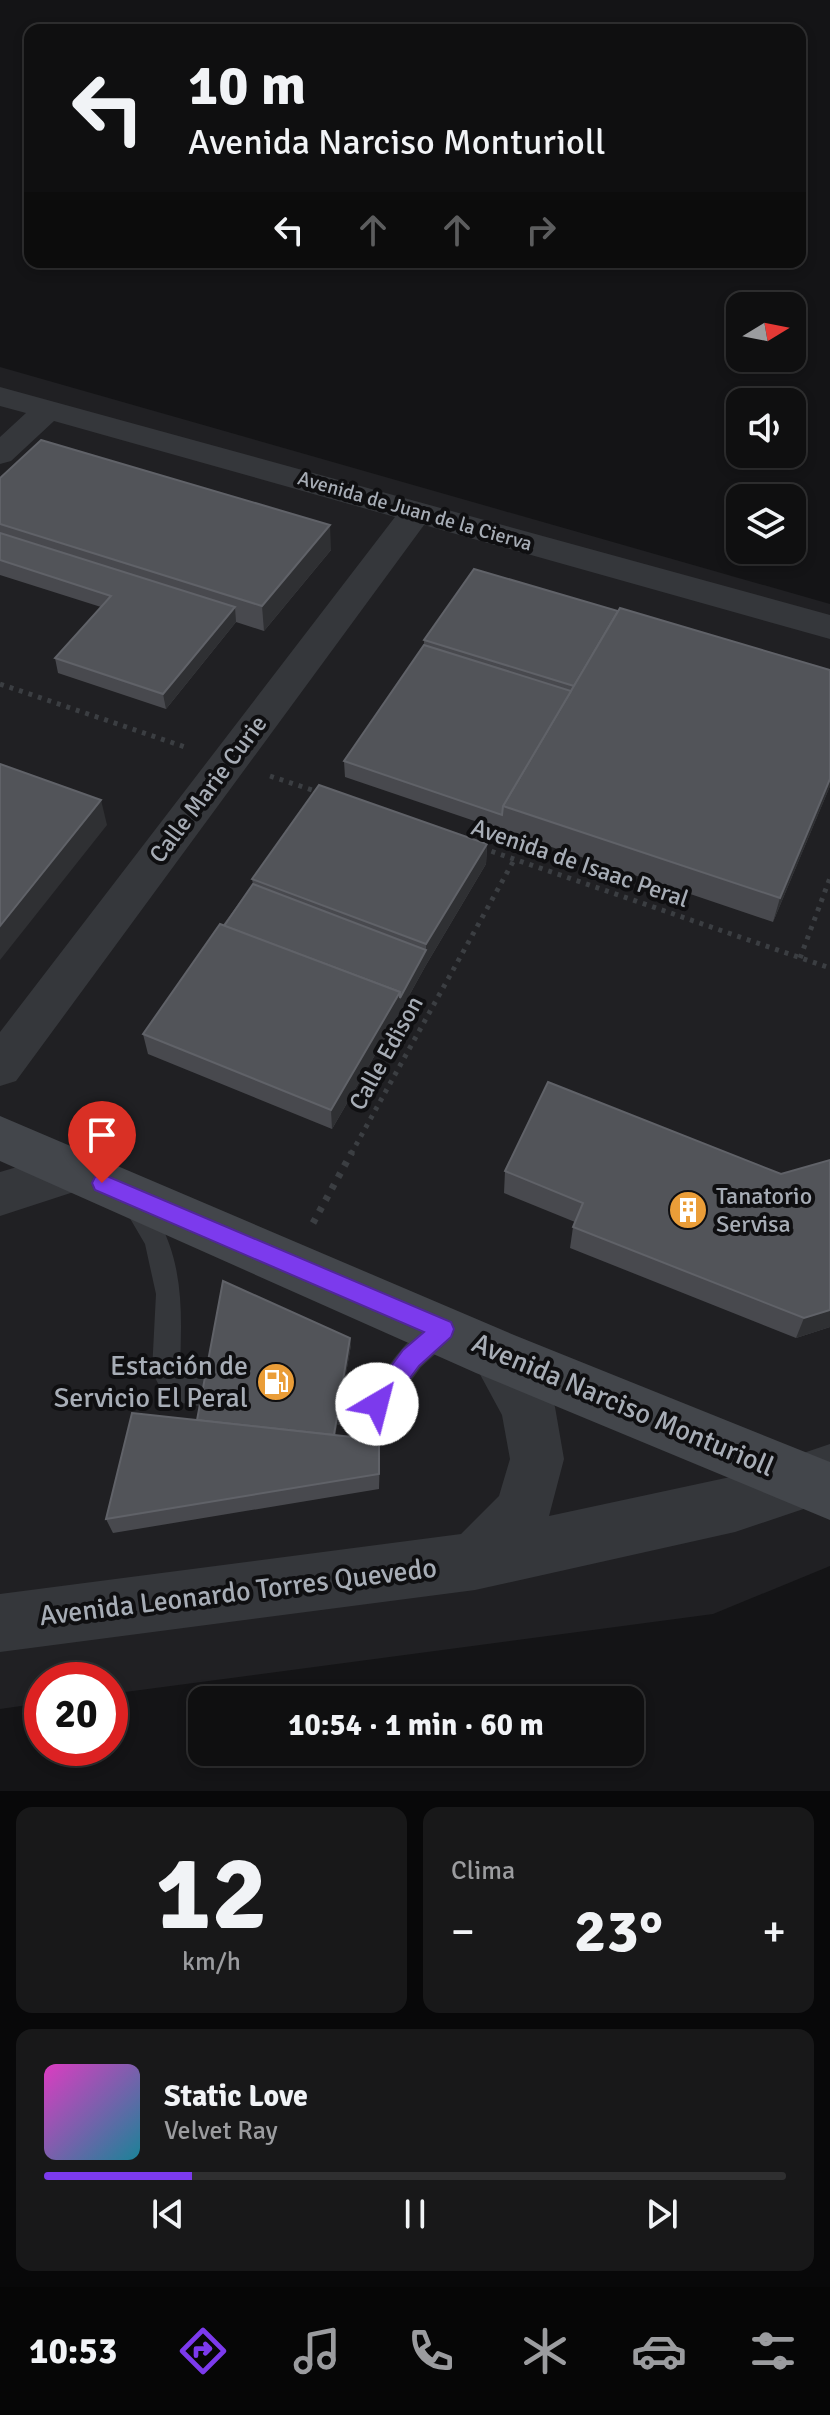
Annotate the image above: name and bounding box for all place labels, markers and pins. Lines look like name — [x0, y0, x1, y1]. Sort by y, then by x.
pin — [68, 1101, 136, 1183]
place label: Tanatorio Servisa — [716, 1181, 812, 1239]
building icon: Tanatorio Servisa — [667, 1189, 709, 1231]
place label: Estación de Servicio El Peral — [54, 1349, 248, 1415]
fuel station icon: Estación de Servicio El Peral — [255, 1361, 297, 1403]

